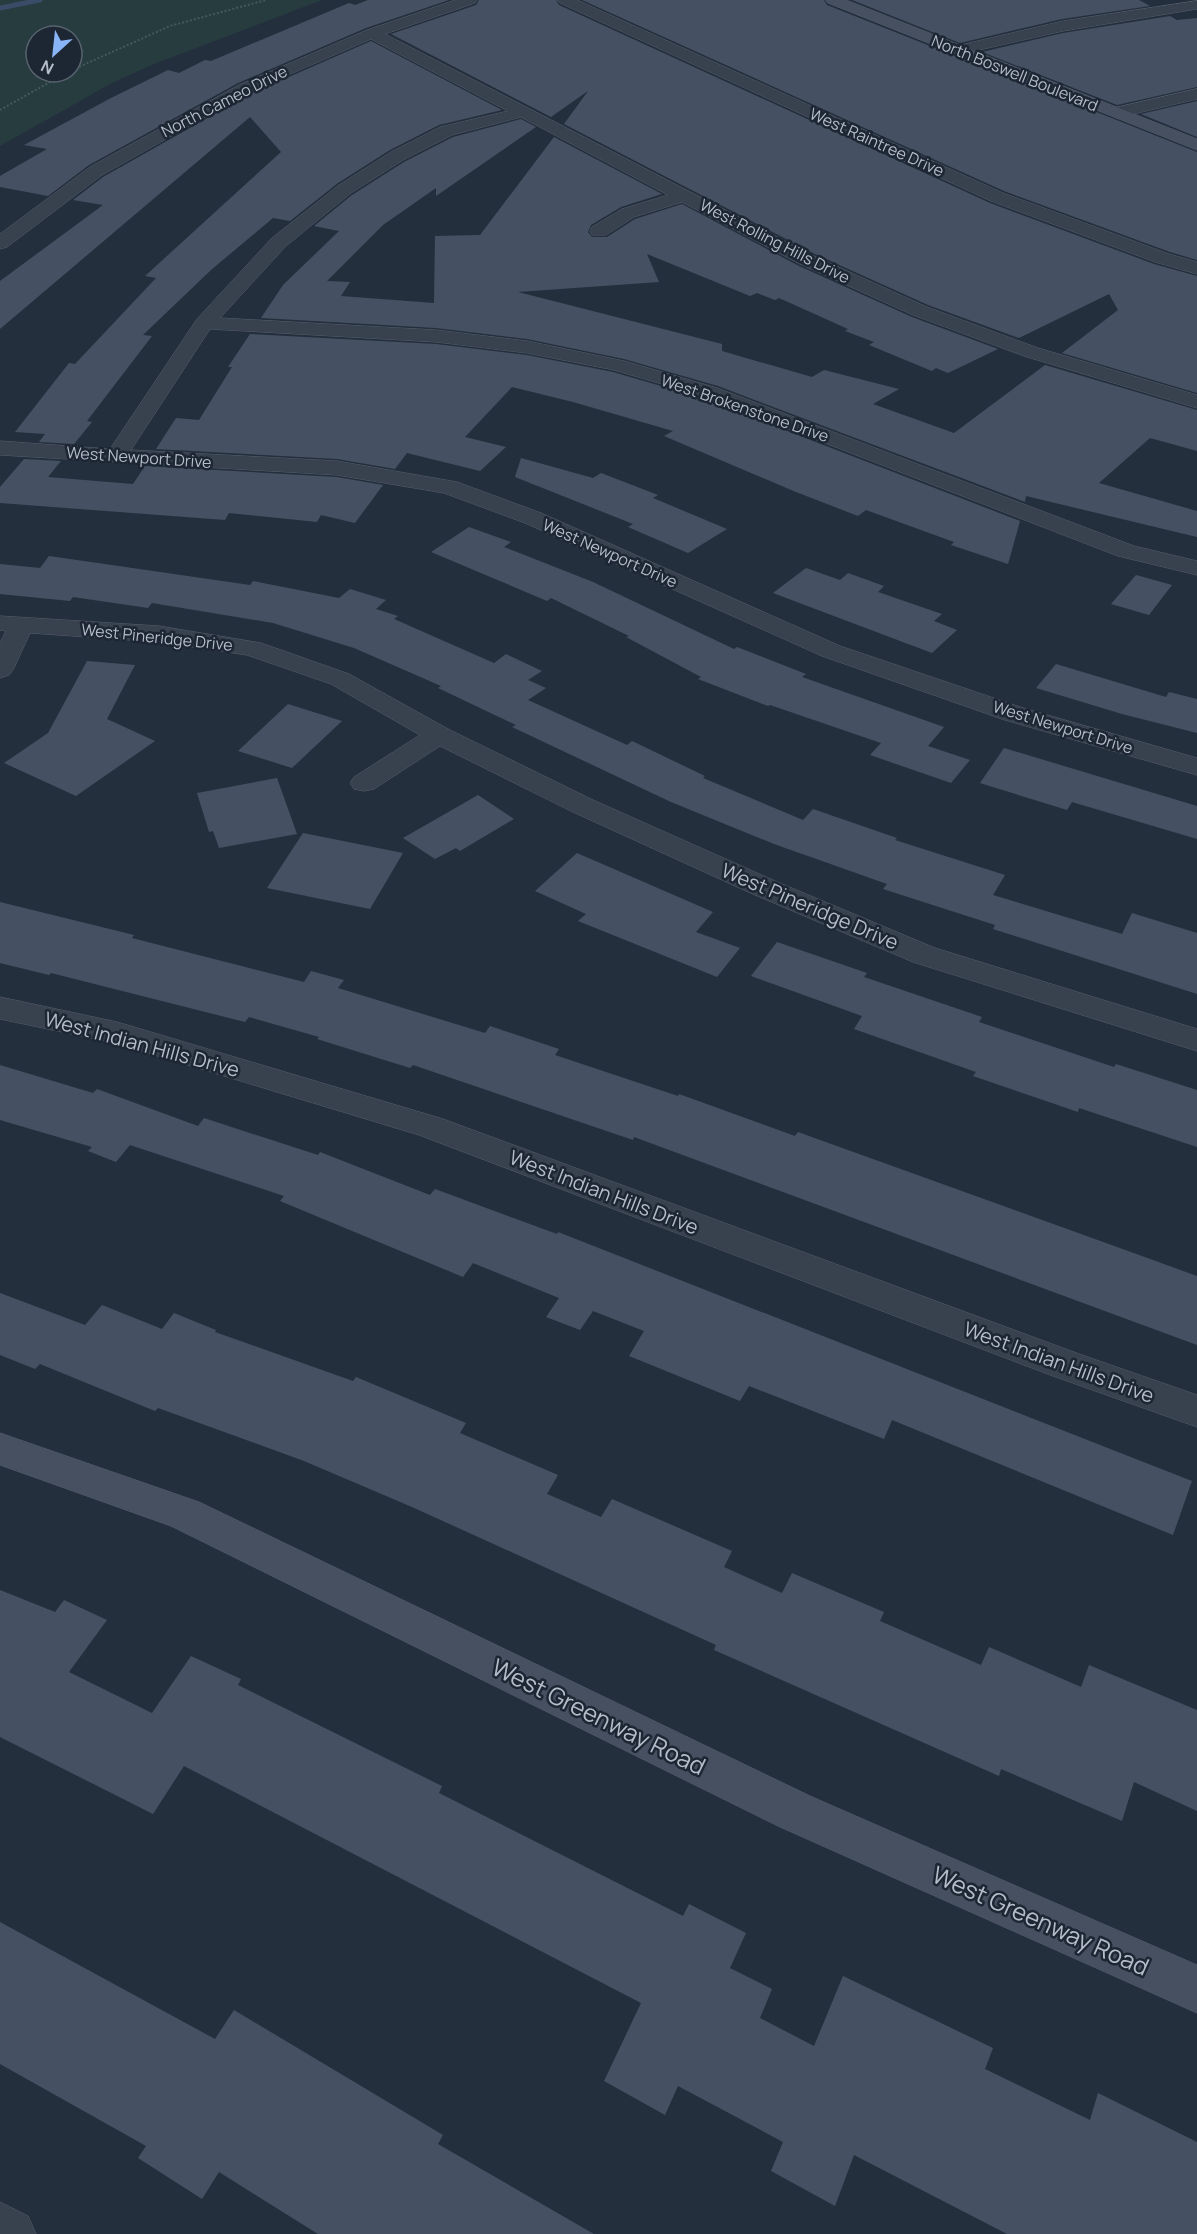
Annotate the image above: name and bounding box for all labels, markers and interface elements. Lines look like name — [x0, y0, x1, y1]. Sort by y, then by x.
north arrow — [24, 24, 84, 84]
street label: North Boswell Boulevard — [928, 30, 1102, 116]
text: N — [37, 55, 57, 80]
street label: North Cameo Drive — [157, 60, 291, 142]
street label: West Raintree Drive — [806, 102, 948, 182]
street label: West Rolling Hills Drive — [696, 194, 854, 288]
street label: West Brokenstone Drive — [658, 369, 832, 447]
street label: West Newport Drive — [66, 441, 212, 473]
street label: West Newport Drive — [539, 513, 681, 593]
street label: West Pineridge Drive — [80, 618, 234, 656]
street label: West Newport Drive — [990, 695, 1136, 759]
street label: West Pineridge Drive — [717, 856, 903, 956]
street label: West Indian Hills Drive — [42, 1005, 242, 1083]
street label: West Indian Hills Drive — [505, 1143, 703, 1241]
street label: West Indian Hills Drive — [960, 1315, 1158, 1409]
street label: West Greenway Road — [487, 1650, 711, 1782]
street label: West Greenway Road — [927, 1857, 1155, 1983]

